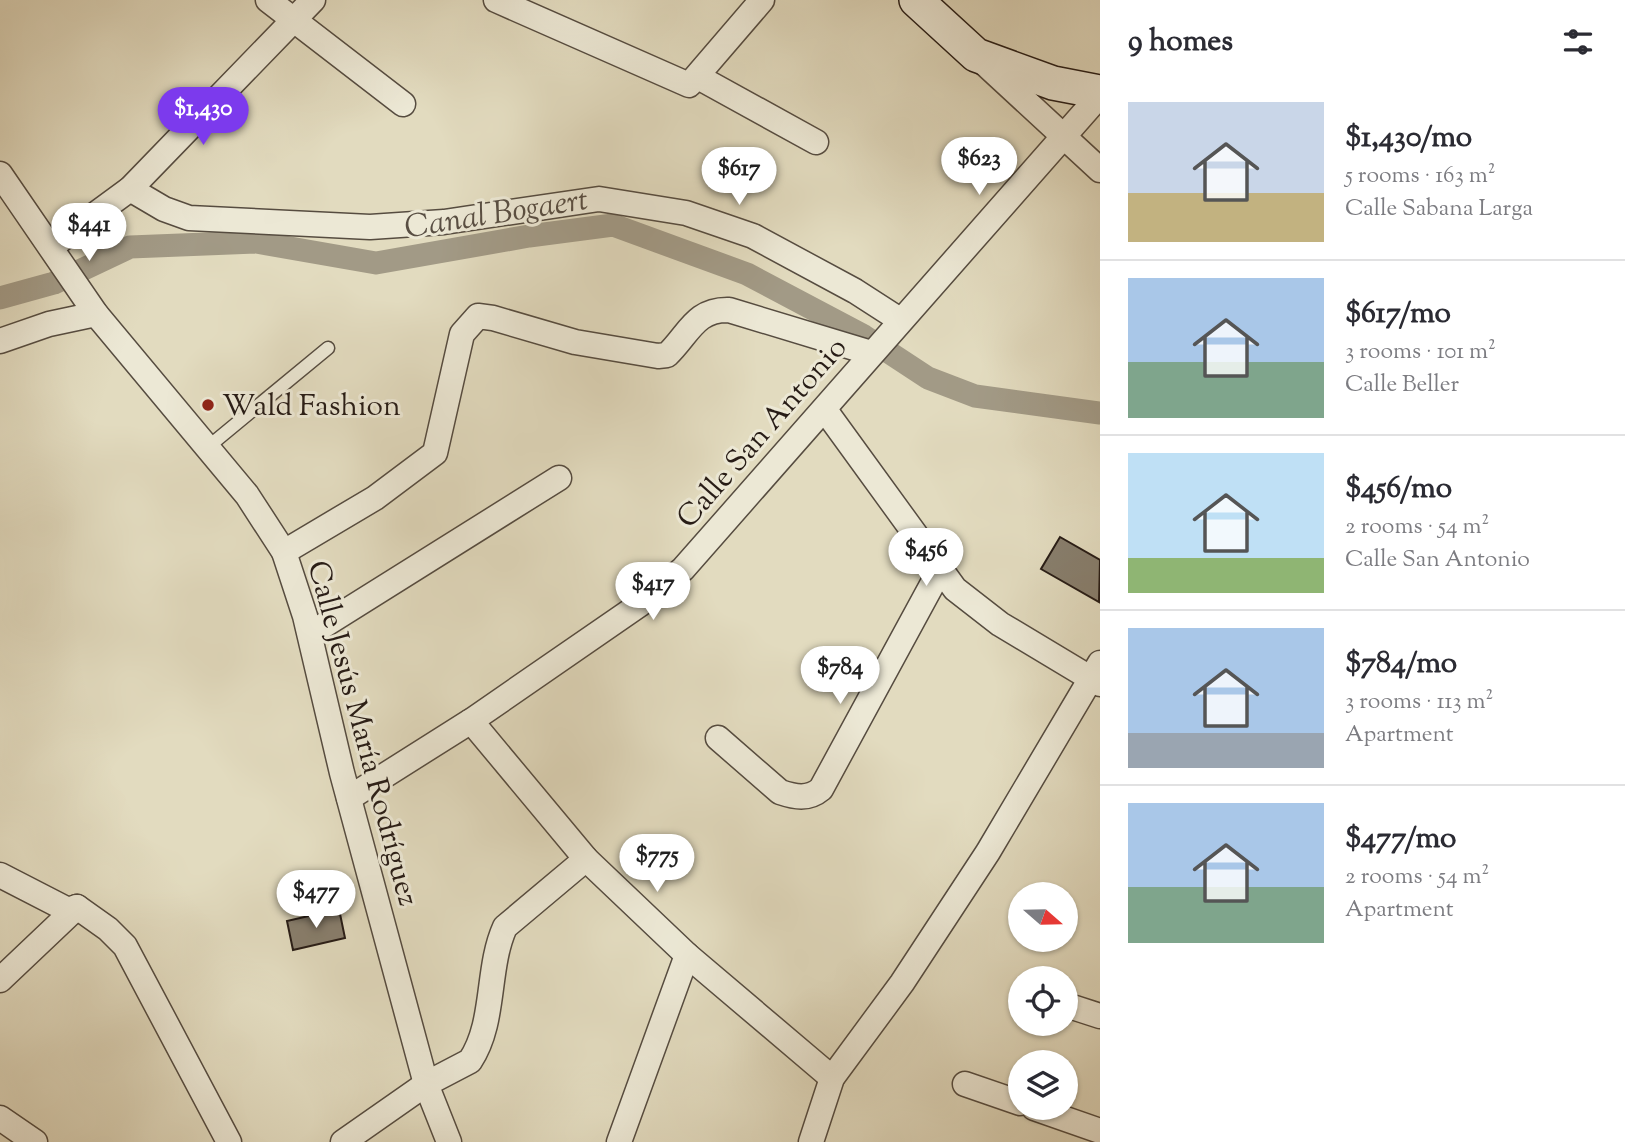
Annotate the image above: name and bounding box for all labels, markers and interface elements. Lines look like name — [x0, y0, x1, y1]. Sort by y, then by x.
text: 9 homes — [1128, 21, 1233, 64]
icon: filters — [1559, 23, 1597, 61]
pin: $1,430 — [146, 88, 260, 147]
text: $1,430 — [174, 93, 232, 126]
text: $1,430/mo — [1345, 117, 1472, 160]
icon: home — [1184, 130, 1268, 214]
pin: $623 — [938, 138, 1020, 197]
text: $623 — [957, 143, 1001, 176]
pin: $617 — [698, 148, 780, 207]
text: $617 — [718, 153, 760, 186]
text: 5 rooms · 163 m² — [1345, 160, 1495, 193]
water label: Canal Bogaert — [401, 178, 591, 252]
text: Calle Sabana Larga — [1345, 193, 1533, 226]
pin: $441 — [48, 204, 130, 263]
text: $441 — [67, 209, 111, 242]
text: $617/mo — [1345, 293, 1451, 336]
icon: home — [1184, 306, 1268, 390]
street label: Calle San Antonio — [668, 329, 858, 539]
text: 3 rooms · 101 m² — [1345, 336, 1496, 369]
text: Calle Beller — [1345, 369, 1459, 402]
place label: Wald Fashion — [222, 386, 401, 429]
marker: Wald Fashion — [200, 397, 216, 413]
text: $456/mo — [1345, 468, 1452, 511]
icon: home — [1184, 481, 1268, 565]
text: 2 rooms · 54 m² — [1345, 511, 1489, 544]
pin: $456 — [885, 528, 967, 588]
text: $456 — [904, 534, 948, 567]
text: Calle San Antonio — [1345, 544, 1530, 577]
street label: Calle Jesús María Rodríguez — [295, 556, 428, 911]
pin: $417 — [612, 562, 694, 622]
text: $417 — [631, 568, 675, 601]
text: $784/mo — [1345, 643, 1457, 686]
pin: $784 — [799, 646, 881, 706]
text: $784 — [817, 652, 863, 685]
icon: home — [1184, 656, 1268, 740]
text: 3 rooms · 113 m² — [1345, 686, 1493, 719]
text: Apartment — [1345, 719, 1454, 752]
text: $477/mo — [1345, 818, 1456, 861]
icon: home — [1184, 831, 1268, 915]
pin: $775 — [616, 834, 698, 894]
text: $775 — [635, 840, 679, 873]
text: 2 rooms · 54 m² — [1345, 861, 1489, 894]
pin: $477 — [275, 870, 357, 930]
text: $477 — [293, 876, 339, 909]
north arrow — [1008, 882, 1078, 952]
map controls — [1008, 882, 1078, 1120]
text: Apartment — [1345, 894, 1454, 927]
button: locate — [1008, 966, 1078, 1036]
button: layers — [1008, 1050, 1078, 1120]

